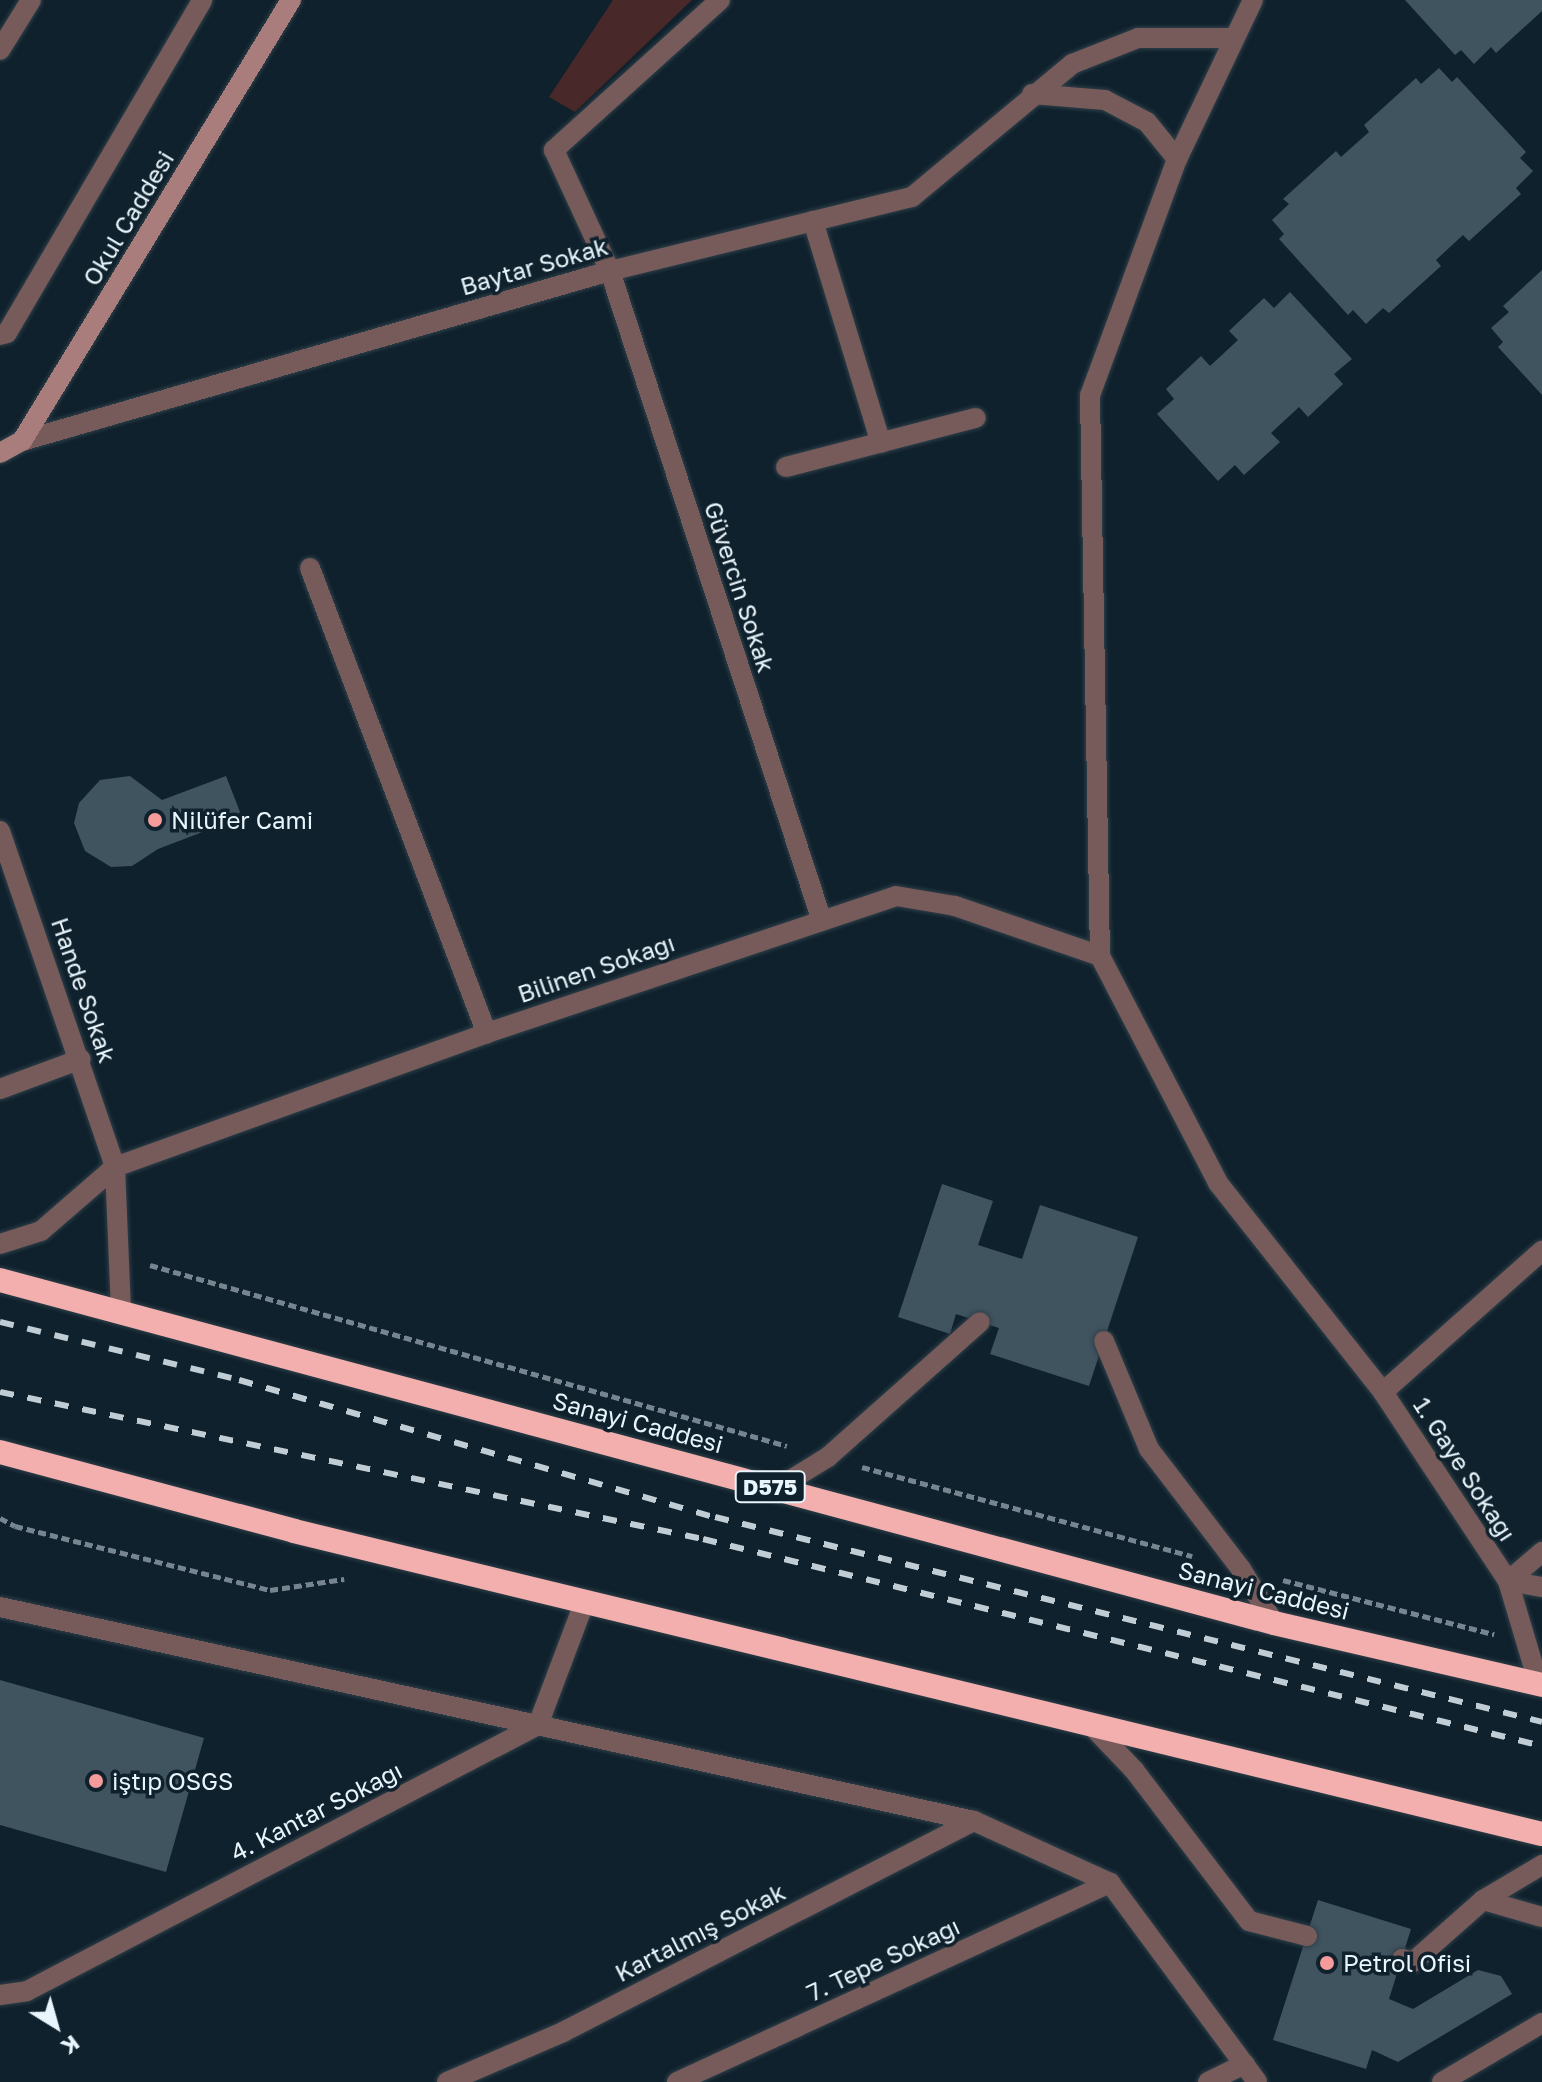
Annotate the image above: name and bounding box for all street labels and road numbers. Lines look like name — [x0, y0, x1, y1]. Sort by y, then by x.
street label: Okul Caddesi — [77, 145, 179, 291]
street label: Baytar Sokak — [457, 231, 611, 301]
street label: Güvercin Sokak — [699, 498, 781, 676]
street label: Hande Sokak — [46, 914, 122, 1066]
street label: Bilinen Sokağı — [514, 928, 678, 1008]
street label: Sanayi Caddesi — [550, 1385, 726, 1459]
street label: 1. Gaye Sokağı — [1408, 1392, 1522, 1546]
road number: D575 — [734, 1469, 806, 1505]
street label: Sanayi Caddesi — [1176, 1555, 1352, 1625]
street label: 4. Kantar Sokağı — [225, 1755, 407, 1867]
street label: Kartalmış Sokak — [610, 1877, 790, 1987]
street label: 7. Tepe Sokağı — [802, 1911, 964, 2007]

